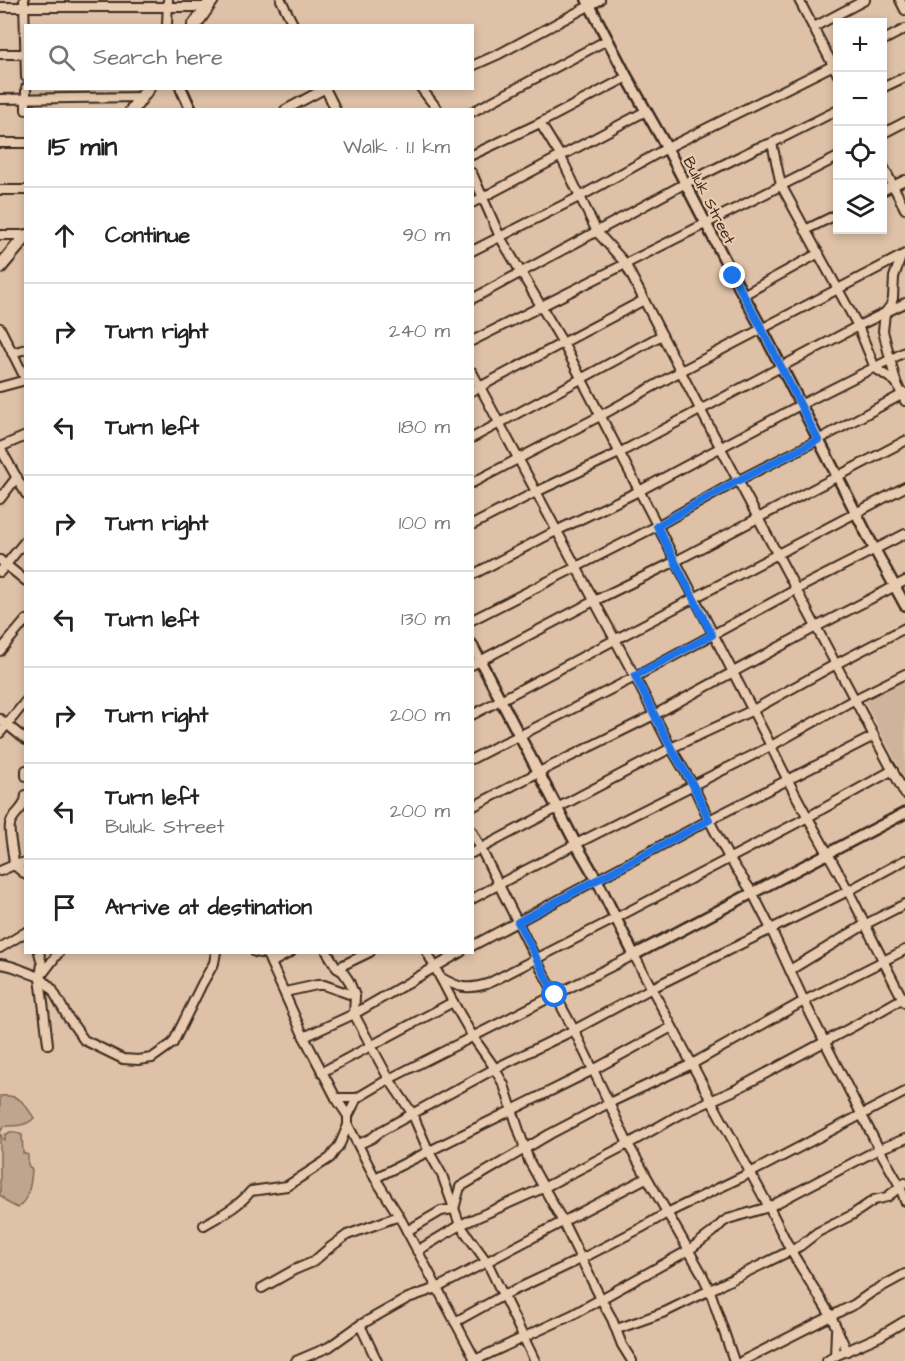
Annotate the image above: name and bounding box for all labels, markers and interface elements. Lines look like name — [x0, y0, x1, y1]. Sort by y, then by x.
map controls — [833, 18, 887, 234]
button: + — [833, 18, 887, 72]
search box — [24, 24, 474, 90]
icon: search — [45, 41, 78, 74]
text: Search here — [93, 42, 223, 73]
button: − — [833, 72, 887, 126]
button: locate — [833, 126, 887, 180]
text: 15 min — [48, 129, 117, 165]
text: Walk · 1.1 km — [343, 133, 450, 161]
street label: Buluk Street — [678, 153, 741, 249]
button: layers — [833, 180, 887, 234]
icon: ahead — [48, 219, 81, 252]
text: Continue — [105, 220, 190, 251]
text: 90 m — [402, 221, 450, 249]
route end — [719, 262, 745, 288]
icon: right — [48, 315, 81, 348]
text: Turn right — [105, 316, 208, 347]
text: 240 m — [389, 317, 450, 345]
icon: left — [48, 411, 81, 444]
text: Turn left — [105, 412, 199, 443]
text: 180 m — [398, 413, 450, 441]
icon: right — [48, 507, 81, 540]
text: Turn right — [105, 508, 208, 539]
text: 100 m — [399, 509, 450, 537]
icon: left — [48, 603, 81, 636]
text: Turn left — [105, 604, 199, 635]
text: 130 m — [401, 605, 450, 633]
icon: right — [48, 699, 81, 732]
text: Turn right — [105, 700, 208, 731]
text: 200 m — [390, 701, 450, 729]
text: Turn left — [105, 782, 199, 813]
icon: left — [48, 795, 81, 828]
text: 200 m — [390, 797, 450, 825]
text: Buluk Street — [105, 813, 225, 841]
icon: arrive — [48, 891, 81, 924]
text: Arrive at destination — [105, 892, 312, 923]
route start — [541, 981, 567, 1007]

